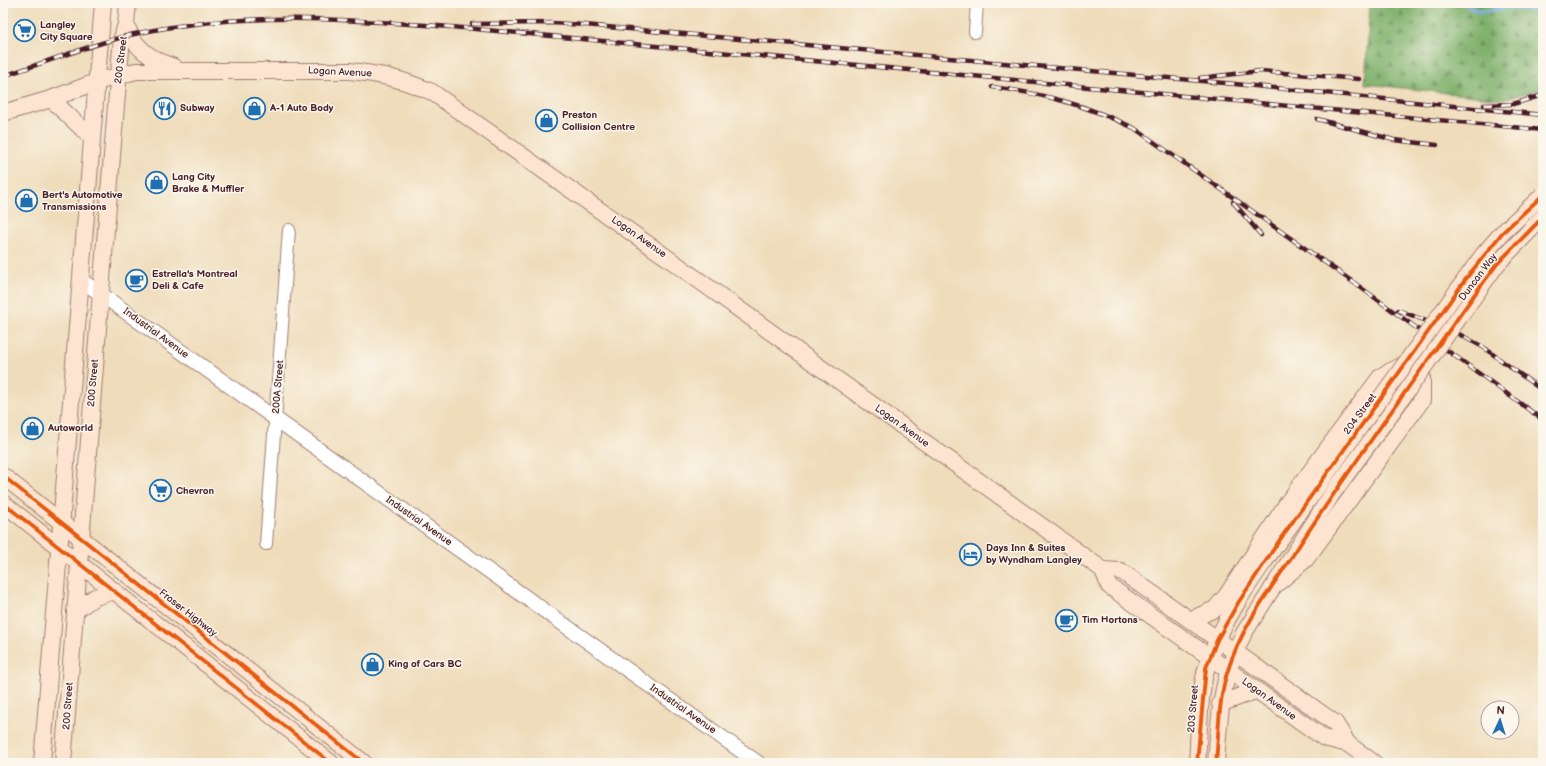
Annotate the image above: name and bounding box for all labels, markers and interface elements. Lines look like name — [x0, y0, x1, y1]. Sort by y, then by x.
supermarket icon: Langley City Square — [11, 18, 37, 44]
place label: Langley City Square — [40, 19, 93, 43]
street label: 200 Street — [112, 36, 130, 84]
street label: Logan Avenue — [307, 64, 373, 80]
restaurant icon: Subway — [152, 95, 178, 121]
shop icon: A-1 Auto Body — [241, 95, 267, 121]
place label: Subway — [180, 102, 215, 114]
place label: A-1 Auto Body — [269, 102, 334, 114]
shop icon: Preston Collision Centre — [533, 108, 559, 134]
place label: Preston Collision Centre — [562, 109, 635, 133]
shop icon: Lang City Brake & Muffler — [144, 170, 170, 196]
place label: Lang City Brake & Muffler — [172, 171, 245, 195]
shop icon: Bert's Automotive Transmissions — [14, 188, 40, 214]
place label: Bert's Automotive Transmissions — [42, 189, 123, 213]
street label: Logan Avenue — [609, 214, 669, 260]
street label: Duncan Way — [1456, 251, 1500, 303]
cafe icon: Estrella's Montreal Deli & Cafe — [124, 267, 150, 293]
place label: Estrella's Montreal Deli & Cafe — [152, 268, 237, 292]
street label: Industrial Avenue — [121, 305, 191, 361]
street label: 200 Street — [85, 359, 101, 407]
street label: 200A Street — [270, 360, 286, 414]
street label: 204 Street — [1341, 391, 1379, 437]
street label: Logan Avenue — [872, 402, 932, 450]
shop icon: Autoworld — [19, 415, 45, 441]
place label: Autoworld — [47, 422, 93, 434]
supermarket icon: Chevron — [147, 478, 173, 504]
place label: Chevron — [176, 485, 215, 497]
street label: Industrial Avenue — [384, 494, 455, 548]
hotel icon: Days Inn & Suites by Wyndham Langley — [958, 541, 984, 567]
place label: Days Inn & Suites by Wyndham Langley — [986, 542, 1082, 566]
street label: Fraser Highway — [157, 587, 220, 640]
cafe icon: Tim Hortons — [1054, 607, 1080, 633]
place label: Tim Hortons — [1082, 614, 1138, 626]
shop icon: King of Cars BC — [359, 651, 385, 677]
place label: King of Cars BC — [388, 658, 462, 670]
street label: Logan Avenue — [1239, 675, 1299, 723]
street label: 200 Street — [60, 682, 76, 730]
street label: Industrial Avenue — [648, 682, 719, 736]
street label: 203 Street — [1185, 685, 1201, 733]
north arrow — [1480, 700, 1520, 740]
text: N — [1496, 704, 1505, 717]

